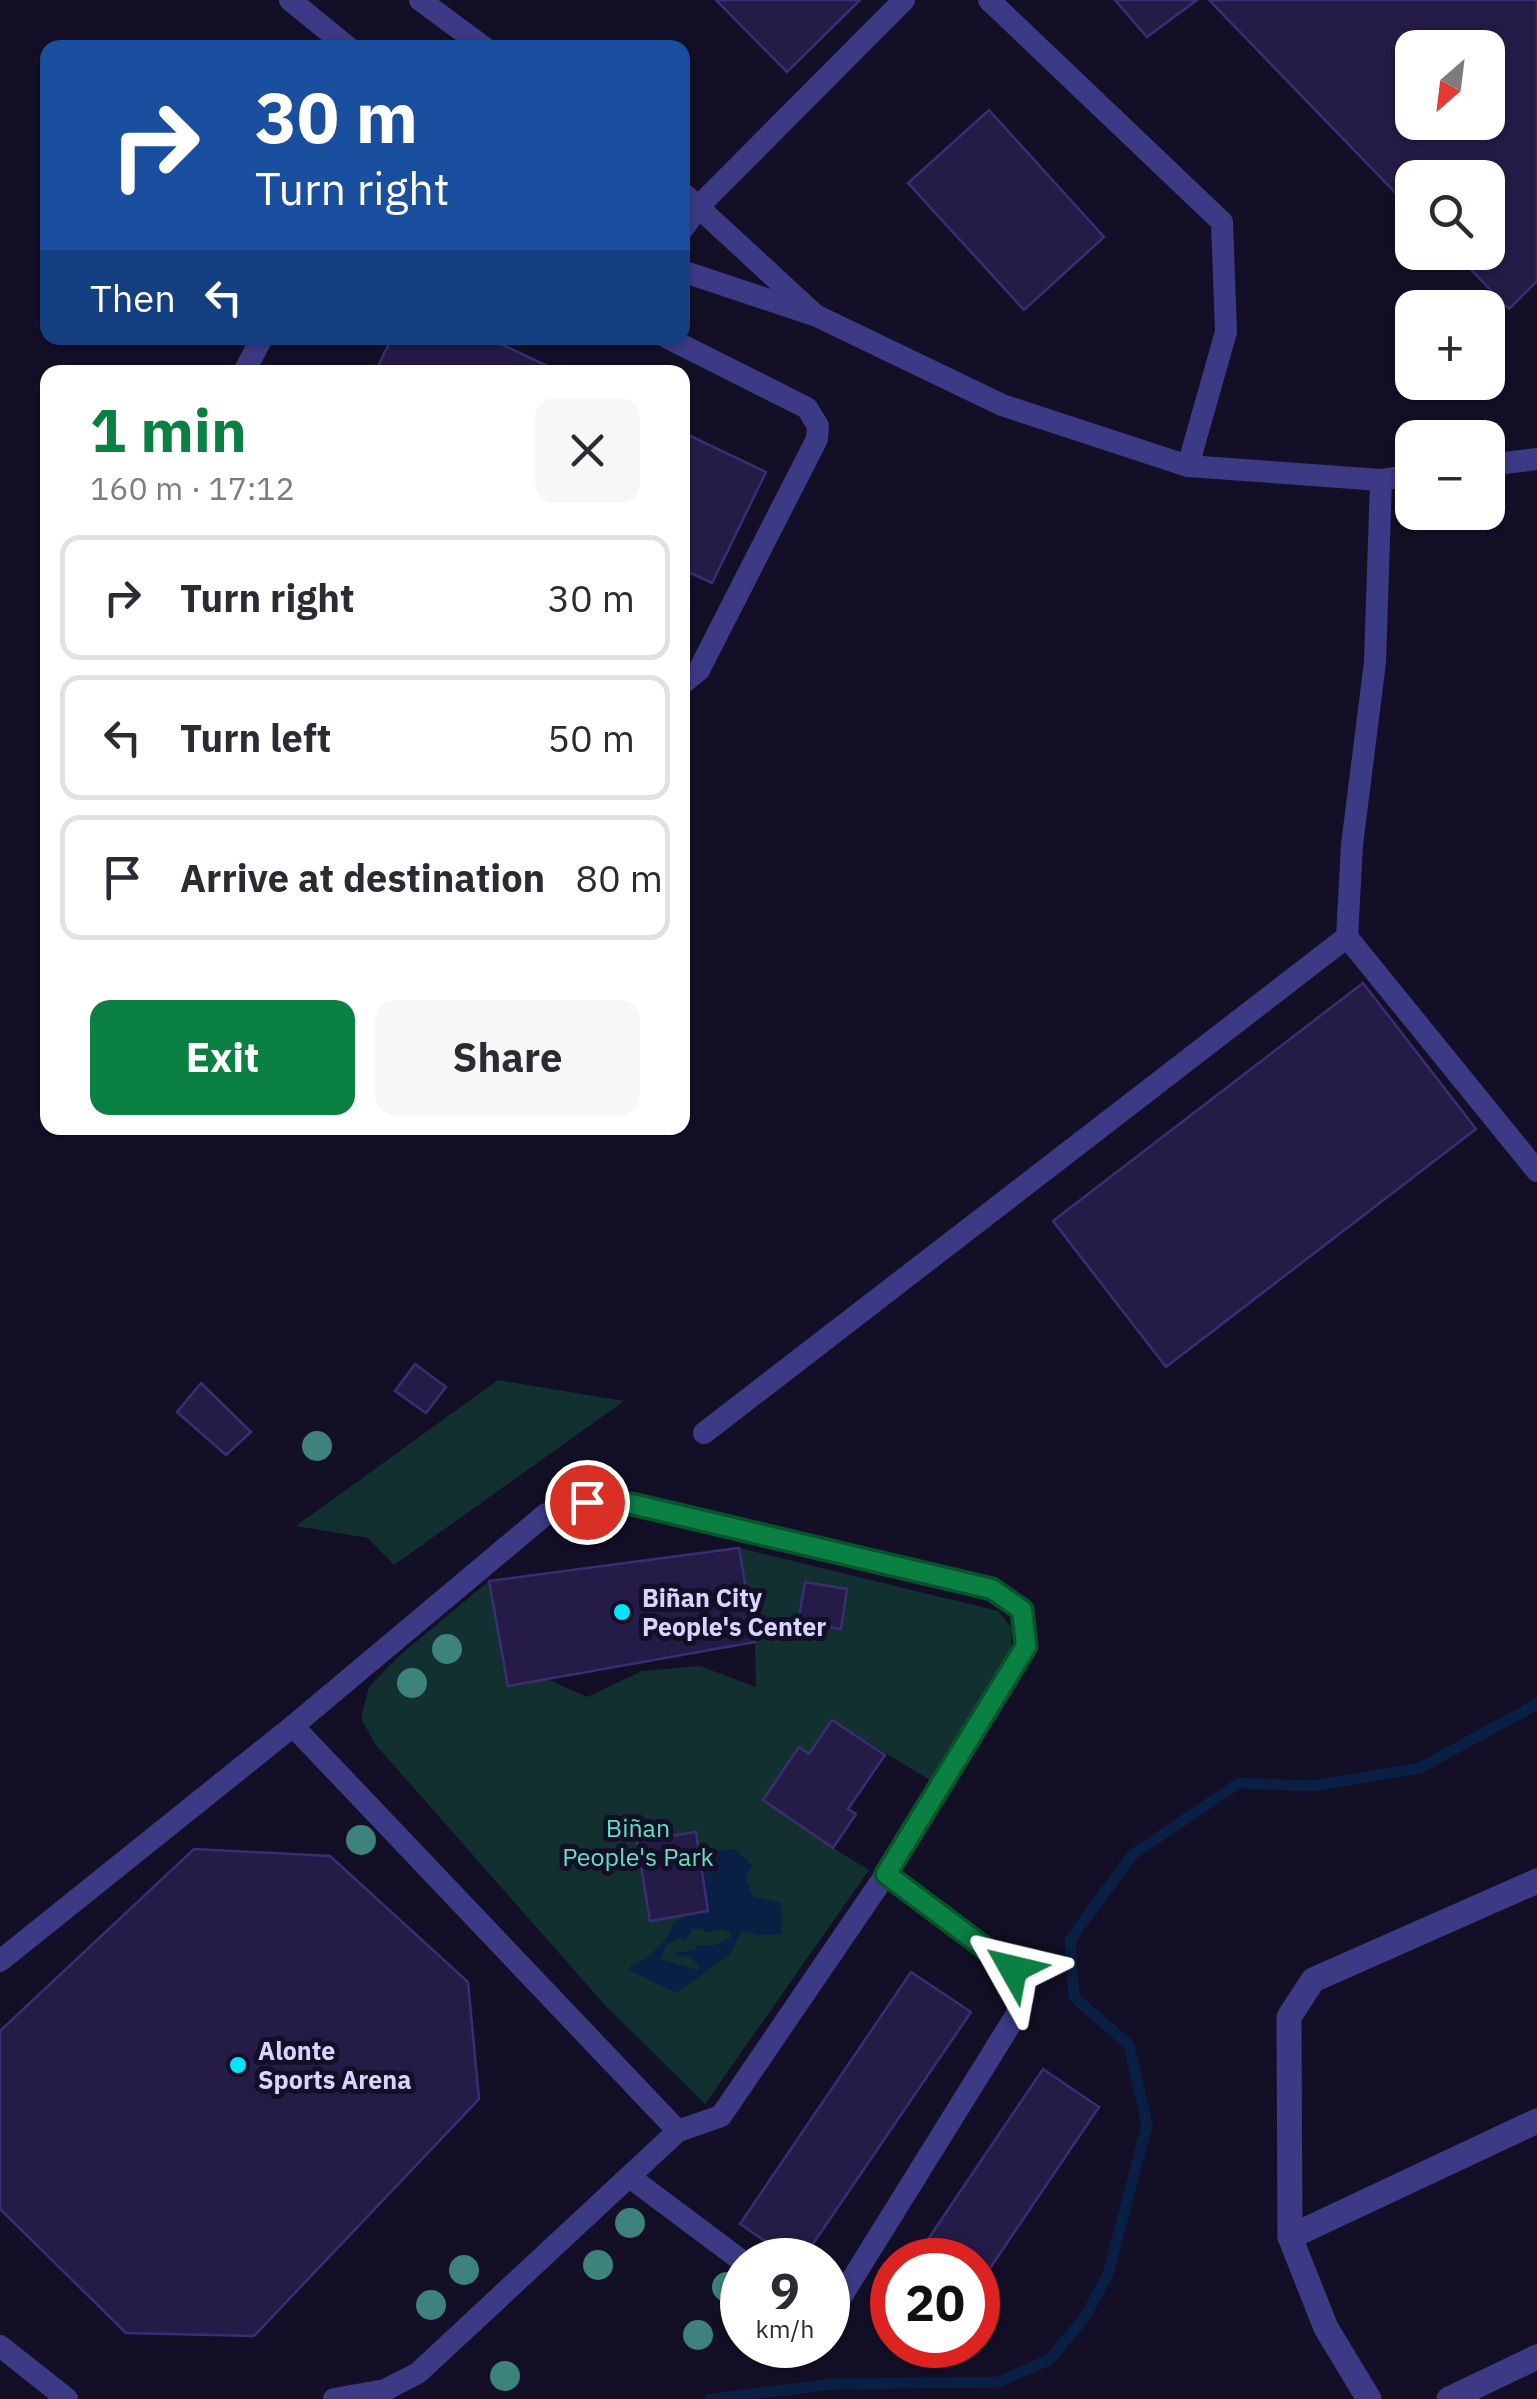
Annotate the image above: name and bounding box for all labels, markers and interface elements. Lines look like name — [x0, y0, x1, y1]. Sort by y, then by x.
north arrow — [1395, 30, 1505, 140]
map controls — [1395, 30, 1505, 530]
text: 30 m — [255, 71, 418, 162]
icon: right — [90, 80, 220, 210]
text: Turn right — [255, 159, 450, 217]
button: search — [1395, 160, 1505, 270]
icon: left — [196, 270, 251, 325]
text: Then — [90, 273, 176, 322]
button: + — [1395, 290, 1505, 400]
text: 1 min — [90, 390, 247, 469]
button: close — [535, 398, 640, 503]
button: − — [1395, 420, 1505, 530]
text: 160 m · 17:12 — [90, 467, 295, 509]
icon: right — [95, 570, 150, 625]
text: Turn right — [180, 573, 355, 622]
text: 30 m — [547, 573, 635, 622]
icon: left — [95, 710, 150, 765]
text: Turn left — [180, 713, 331, 762]
text: 50 m — [547, 713, 635, 762]
icon: arrive — [95, 850, 150, 905]
text: Arrive at destination — [180, 853, 545, 902]
text: 80 m — [575, 853, 663, 902]
button: Exit — [90, 1000, 355, 1115]
button: Share — [375, 1000, 640, 1115]
pin — [545, 1460, 630, 1545]
icon: arrive — [560, 1475, 615, 1530]
place label: Biñan City People's Center — [642, 1581, 826, 1643]
marker: Biñan City People's Center — [611, 1601, 633, 1623]
park label: Biñan People's Park — [562, 1811, 714, 1873]
position arrow — [961, 1917, 1065, 2021]
place label: Alonte Sports Arena — [258, 2034, 411, 2096]
marker: Alonte Sports Arena — [227, 2054, 249, 2076]
speed limit sign: 20 — [870, 2238, 1000, 2368]
text: 9 — [770, 2258, 800, 2323]
text: km/h — [756, 2312, 814, 2345]

